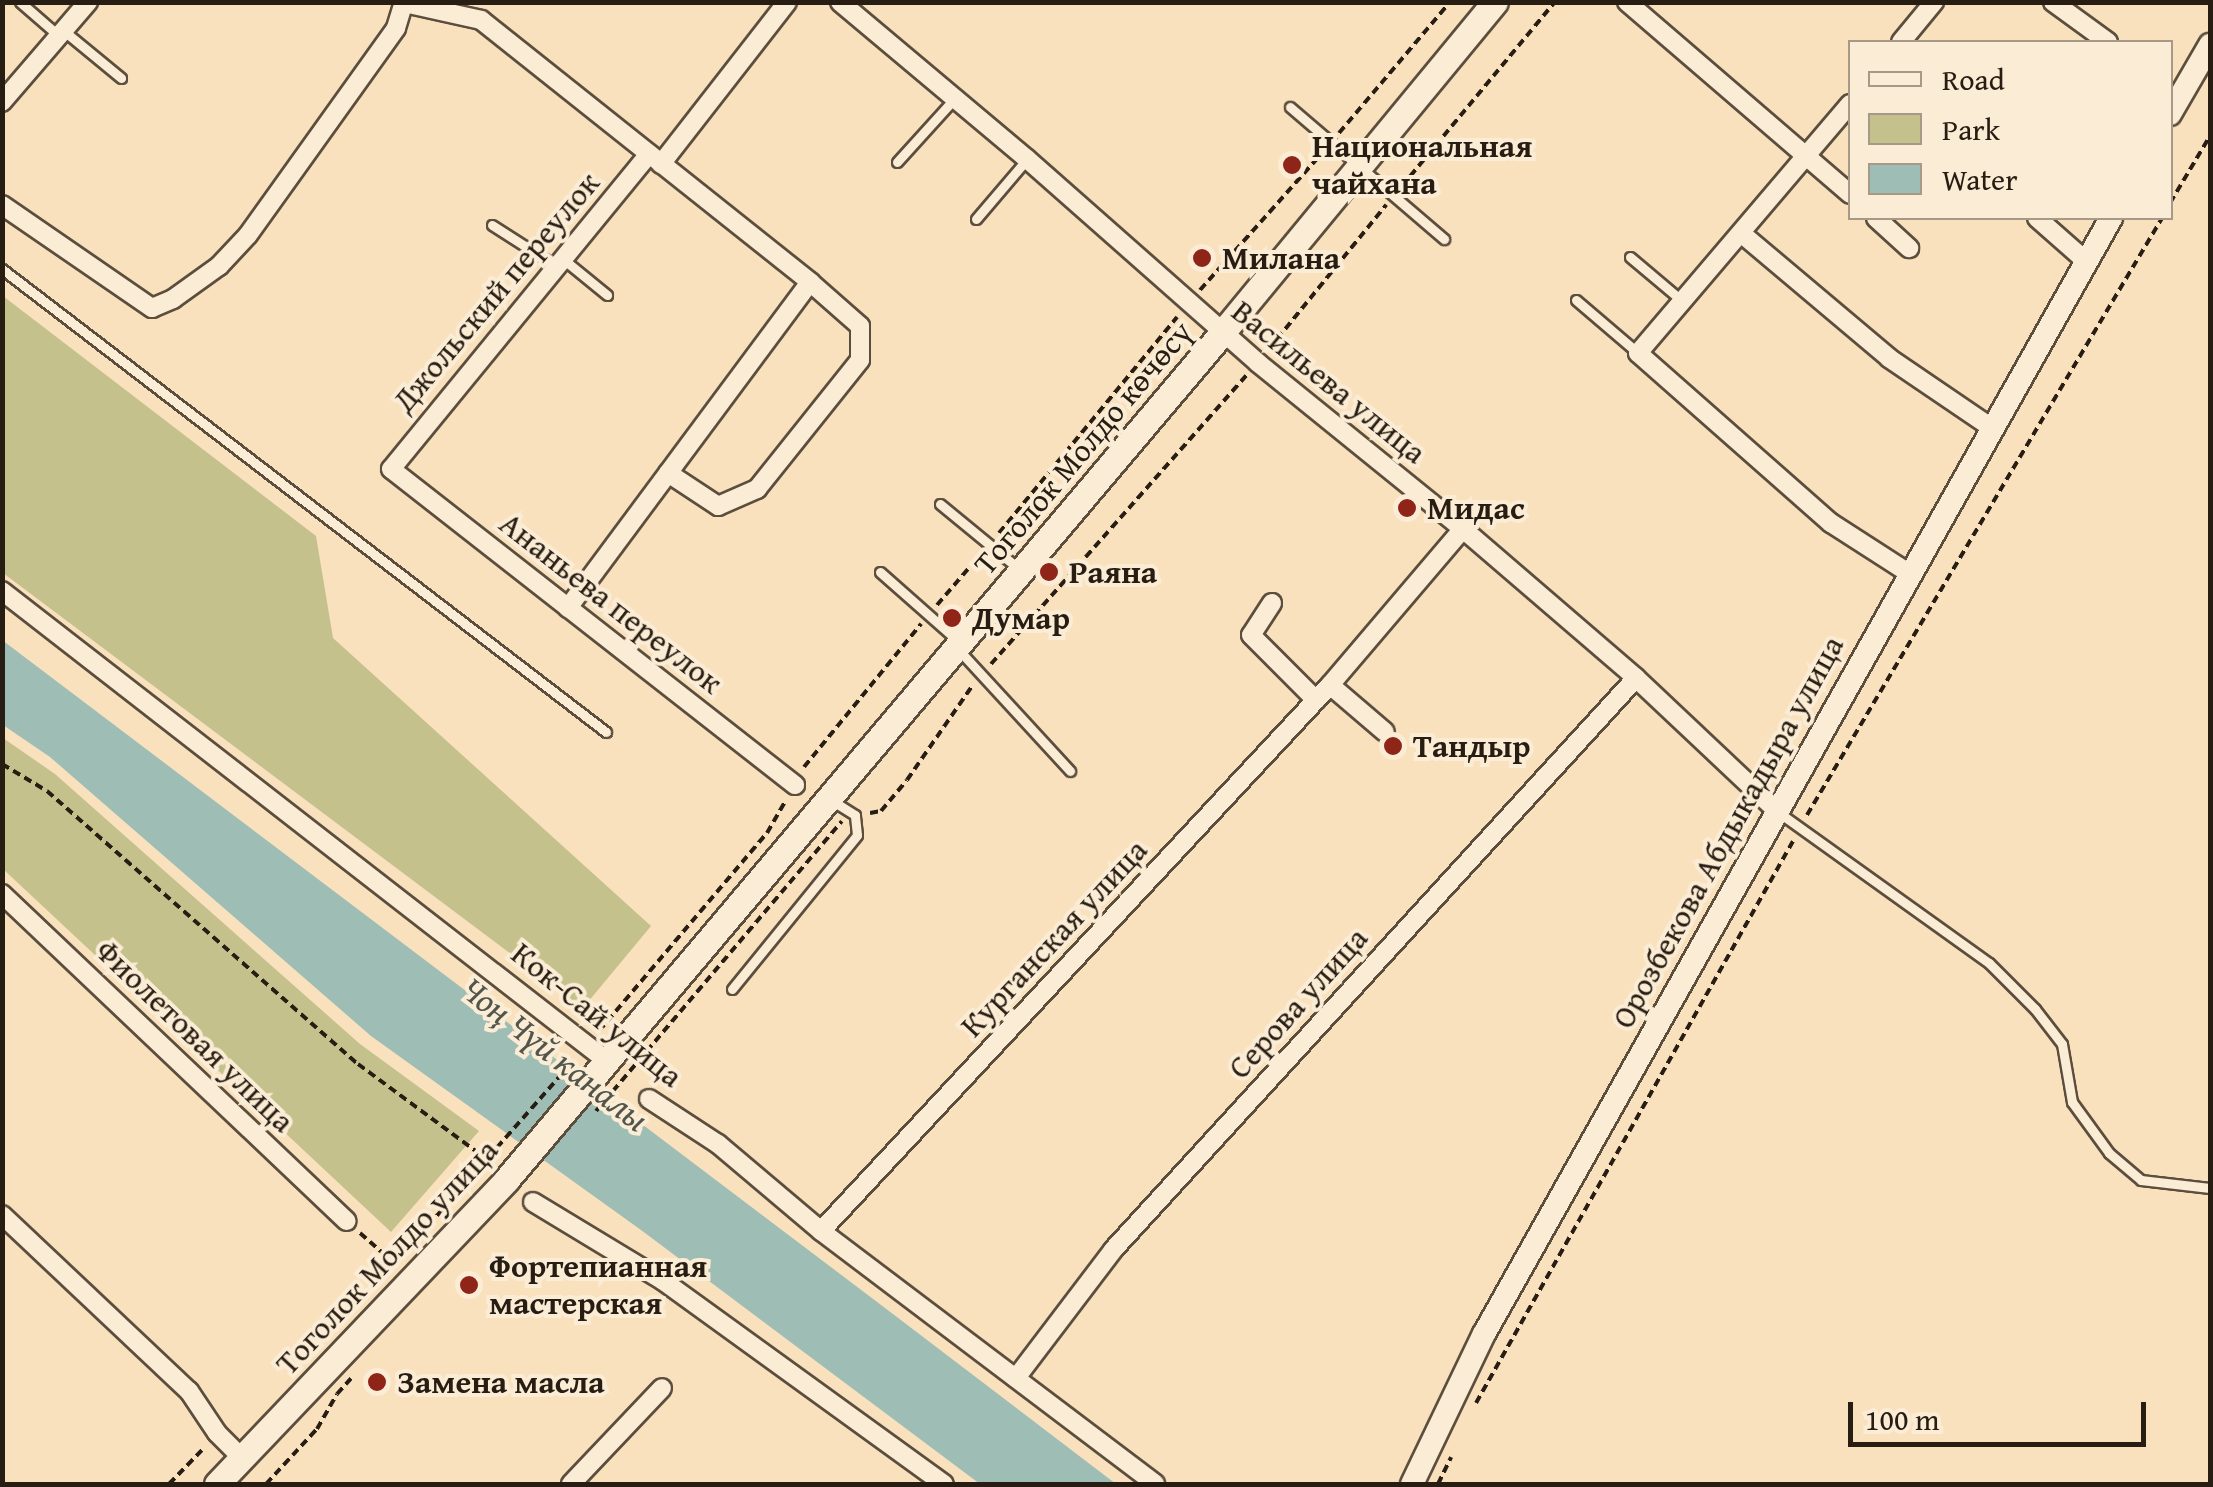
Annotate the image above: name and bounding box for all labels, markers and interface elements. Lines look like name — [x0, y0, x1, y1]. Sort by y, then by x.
legend — [1848, 40, 2173, 220]
text: Road — [1942, 57, 2005, 101]
text: Park — [1942, 107, 2000, 151]
place label: Национальная чайхана — [1312, 128, 1532, 203]
marker: Национальная чайхана — [1281, 154, 1303, 176]
text: Water — [1942, 157, 2018, 201]
street label: Джольский переулок — [384, 164, 608, 420]
place label: Милана — [1222, 239, 1340, 277]
marker: Милана — [1191, 247, 1213, 269]
street label: Васильева улица — [1224, 292, 1434, 472]
street label: Тоголок Молдо көчөсү — [966, 313, 1200, 583]
place label: Мидас — [1427, 489, 1525, 527]
marker: Мидас — [1396, 497, 1418, 519]
street label: Ананьева переулок — [492, 504, 730, 702]
place label: Раяна — [1069, 553, 1157, 591]
marker: Раяна — [1038, 561, 1060, 583]
place label: Думар — [972, 599, 1070, 637]
marker: Думар — [941, 607, 963, 629]
street label: Орозбекова Абдыкадыра улица — [1604, 629, 1852, 1035]
place label: Тандыр — [1413, 727, 1530, 765]
marker: Тандыр — [1382, 735, 1404, 757]
street label: Курганская улица — [953, 831, 1155, 1045]
street label: Серова улица — [1220, 919, 1376, 1087]
street label: Фиолетовая улица — [88, 932, 302, 1140]
street label: Кок-Сай улица — [504, 934, 690, 1096]
water label: Чоң Чүй каналы — [453, 968, 657, 1140]
street label: Тоголок Молдо улица — [268, 1131, 506, 1383]
place label: Фортепианная мастерская — [489, 1248, 707, 1323]
marker: Фортепианная мастерская — [458, 1274, 480, 1296]
place label: Замена масла — [397, 1363, 605, 1401]
marker: Замена масла — [366, 1371, 388, 1393]
scale bar — [1853, 1382, 2150, 1444]
text: 100 m — [1865, 1397, 1939, 1441]

